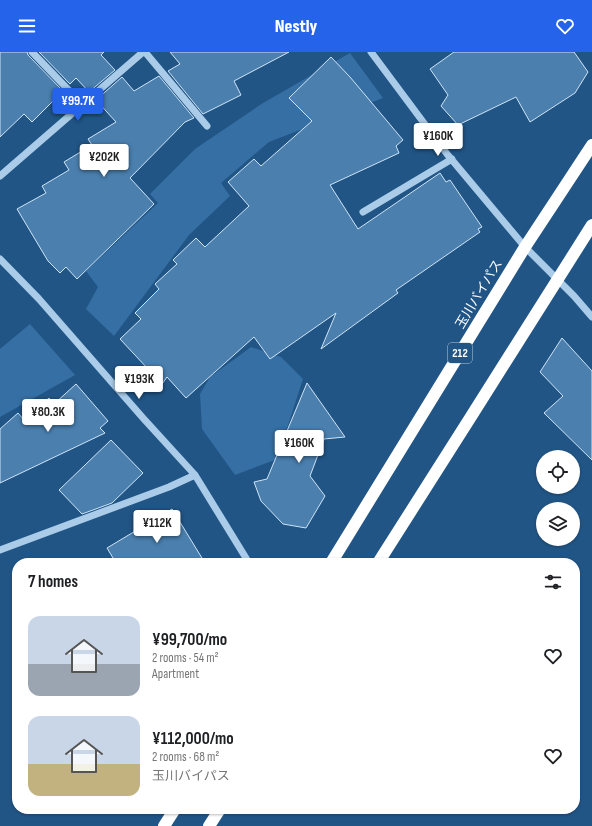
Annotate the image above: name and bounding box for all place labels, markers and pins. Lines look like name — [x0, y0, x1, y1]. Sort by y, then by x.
pin: ¥99.7K — [45, 88, 111, 122]
pin: ¥160K — [410, 123, 466, 157]
pin: ¥202K — [76, 144, 132, 178]
pin: ¥193K — [111, 366, 167, 400]
pin: ¥80.3K — [15, 399, 81, 433]
pin: ¥160K — [271, 430, 327, 464]
pin: ¥112K — [129, 510, 185, 544]

